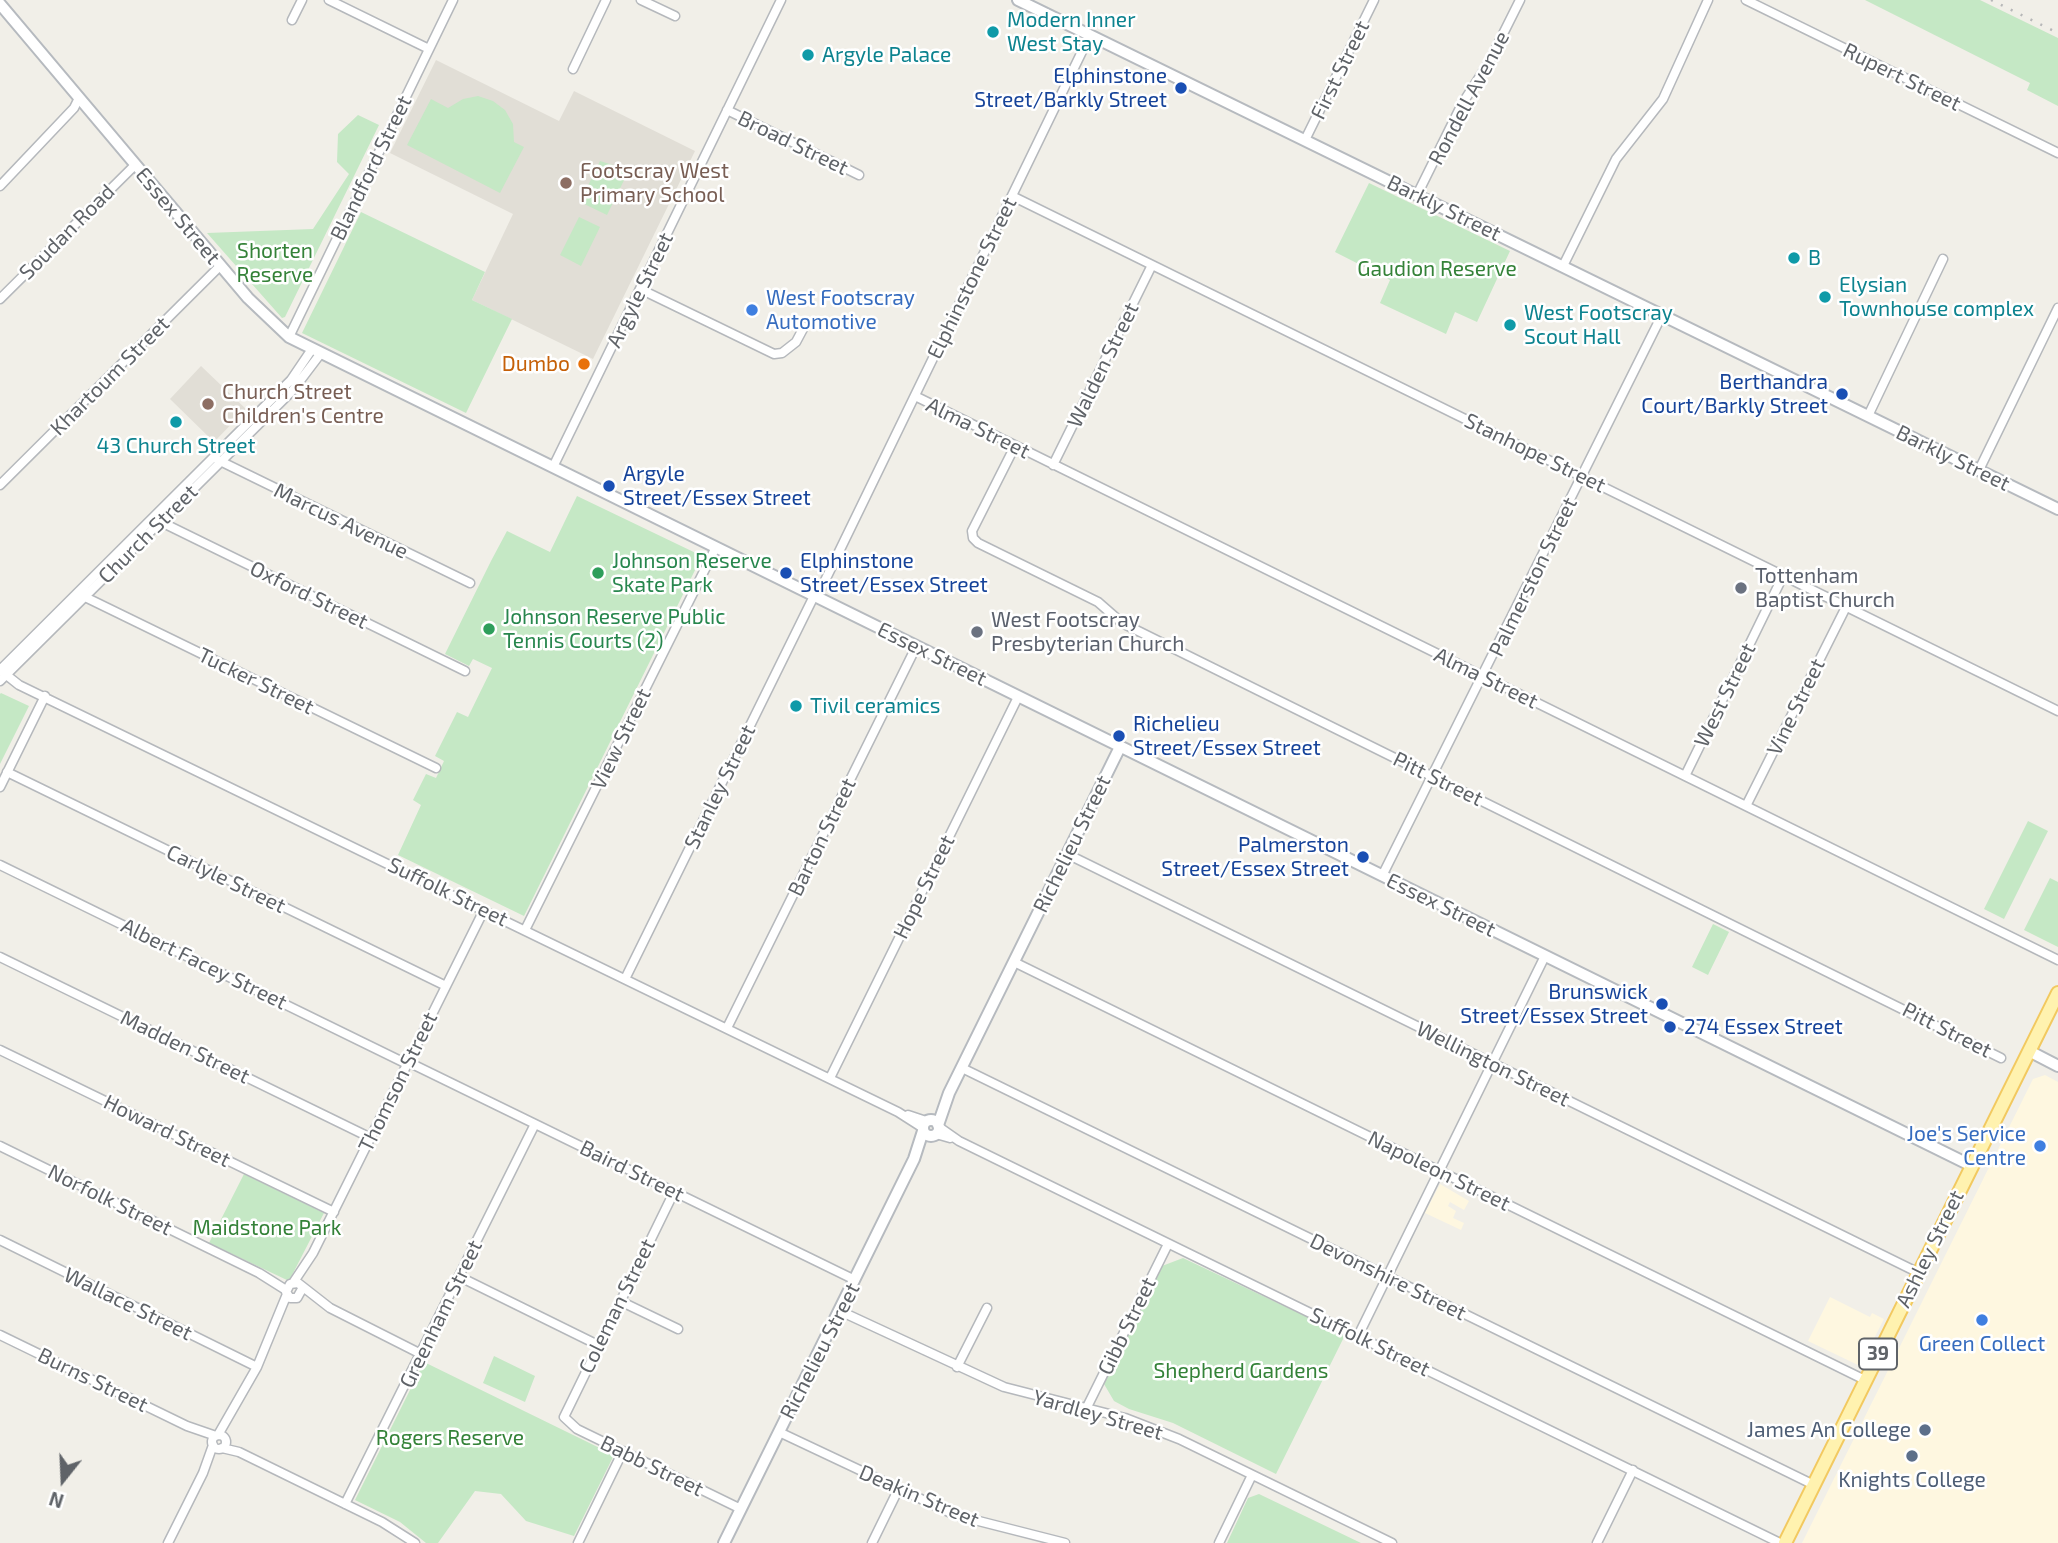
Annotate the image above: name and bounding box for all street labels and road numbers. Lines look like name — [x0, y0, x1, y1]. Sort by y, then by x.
street label: First Street — [1305, 17, 1375, 123]
street label: Rondell Avenue — [1423, 27, 1515, 169]
street label: Rupert Street — [1839, 38, 1965, 116]
street label: Blandford Street — [325, 91, 417, 245]
street label: Broad Street — [734, 105, 852, 181]
street label: Essex Street — [130, 163, 226, 269]
street label: Barkly Street — [1383, 170, 1505, 246]
street label: Soudan Road — [14, 179, 120, 285]
street label: Elphinstone Street — [922, 193, 1022, 363]
street label: Argyle Street — [601, 228, 679, 352]
street label: Walden Street — [1062, 298, 1144, 432]
street label: Khartoum Street — [45, 311, 175, 441]
street label: Alma Street — [922, 392, 1034, 464]
street label: Stanhope Street — [1460, 408, 1610, 498]
street label: Barkly Street — [1892, 420, 2014, 496]
street label: Marcus Avenue — [270, 478, 412, 564]
street label: Church Street — [93, 479, 203, 589]
street label: Palmerston Street — [1484, 493, 1582, 661]
street label: Oxford Street — [246, 556, 372, 634]
street label: Essex Street — [873, 617, 991, 691]
street label: West Street — [1689, 639, 1761, 751]
street label: Tucker Street — [194, 642, 318, 720]
street label: Alma Street — [1430, 642, 1542, 714]
street label: Vine Street — [1762, 655, 1830, 759]
street label: View Street — [586, 684, 656, 794]
street label: Stanley Street — [679, 721, 761, 853]
street label: Pitt Street — [1389, 746, 1487, 812]
street label: Richelieu Street — [1028, 771, 1116, 917]
street label: Barton Street — [783, 774, 861, 900]
street label: Hope Street — [888, 831, 960, 943]
street label: Carlyle Street — [162, 839, 290, 919]
street label: Suffolk Street — [384, 852, 512, 932]
street label: Essex Street — [1382, 868, 1500, 942]
street label: Albert Facey Street — [117, 913, 291, 1015]
street label: Pitt Street — [1898, 997, 1996, 1063]
street label: Madden Street — [116, 1005, 254, 1089]
street label: Thomson Street — [353, 1008, 443, 1156]
street label: Wellington Street — [1412, 1016, 1574, 1112]
street label: Howard Street — [99, 1089, 235, 1173]
street label: Napoleon Street — [1364, 1126, 1514, 1216]
street label: Baird Street — [576, 1135, 688, 1207]
street label: Norfolk Street — [44, 1159, 176, 1241]
street label: Ashley Street — [1891, 1186, 1969, 1312]
street label: Devonshire Street — [1306, 1228, 1470, 1326]
street label: Coleman Street — [574, 1235, 660, 1377]
street label: Greenham Street — [394, 1236, 488, 1392]
street label: Wallace Street — [60, 1262, 196, 1346]
street label: Gibb Street — [1093, 1273, 1161, 1379]
street label: Richelieu Street — [775, 1279, 865, 1423]
street label: Suffolk Street — [1306, 1302, 1434, 1382]
road number: 39 — [1859, 1338, 1897, 1370]
street label: Burns Street — [34, 1343, 152, 1417]
street label: Yardley Street — [1030, 1384, 1166, 1446]
street label: Babb Street — [596, 1430, 708, 1502]
street label: Deakin Street — [855, 1459, 983, 1533]

